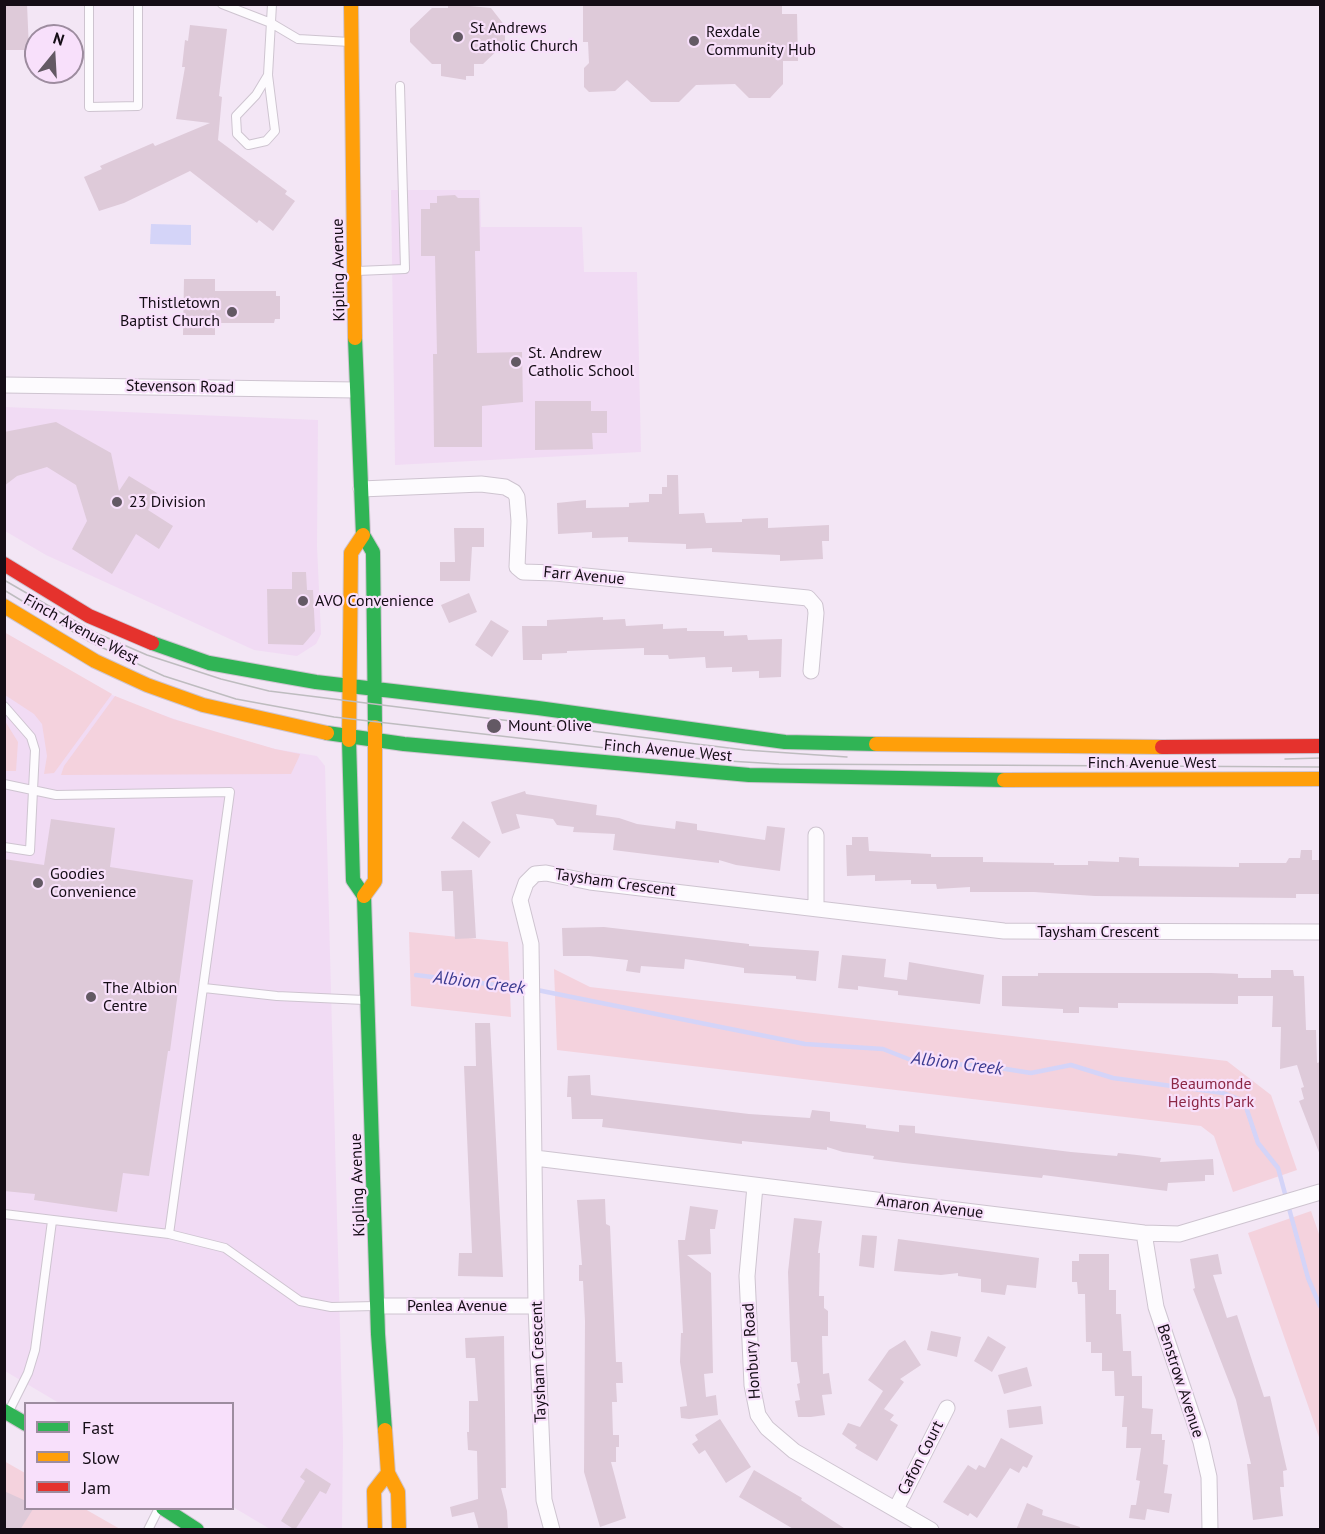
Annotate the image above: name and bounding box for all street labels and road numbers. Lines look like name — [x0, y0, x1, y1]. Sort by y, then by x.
street label: Kipling Avenue — [329, 218, 349, 322]
street label: Stevenson Road — [126, 376, 234, 398]
street label: Farr Avenue — [543, 563, 625, 589]
street label: Finch Avenue West — [20, 590, 142, 670]
street label: Finch Avenue West — [603, 736, 733, 766]
street label: Finch Avenue West — [1088, 753, 1216, 773]
street label: Taysham Crescent — [553, 865, 677, 901]
street label: Taysham Crescent — [1037, 922, 1159, 942]
street label: Kipling Avenue — [347, 1133, 369, 1237]
street label: Amaron Avenue — [876, 1191, 984, 1223]
street label: Penlea Avenue — [407, 1296, 507, 1316]
street label: Taysham Crescent — [527, 1301, 551, 1423]
street label: Honbury Road — [739, 1302, 765, 1400]
street label: Benstrow Avenue — [1153, 1322, 1207, 1440]
street label: Cafon Court — [894, 1418, 948, 1498]

